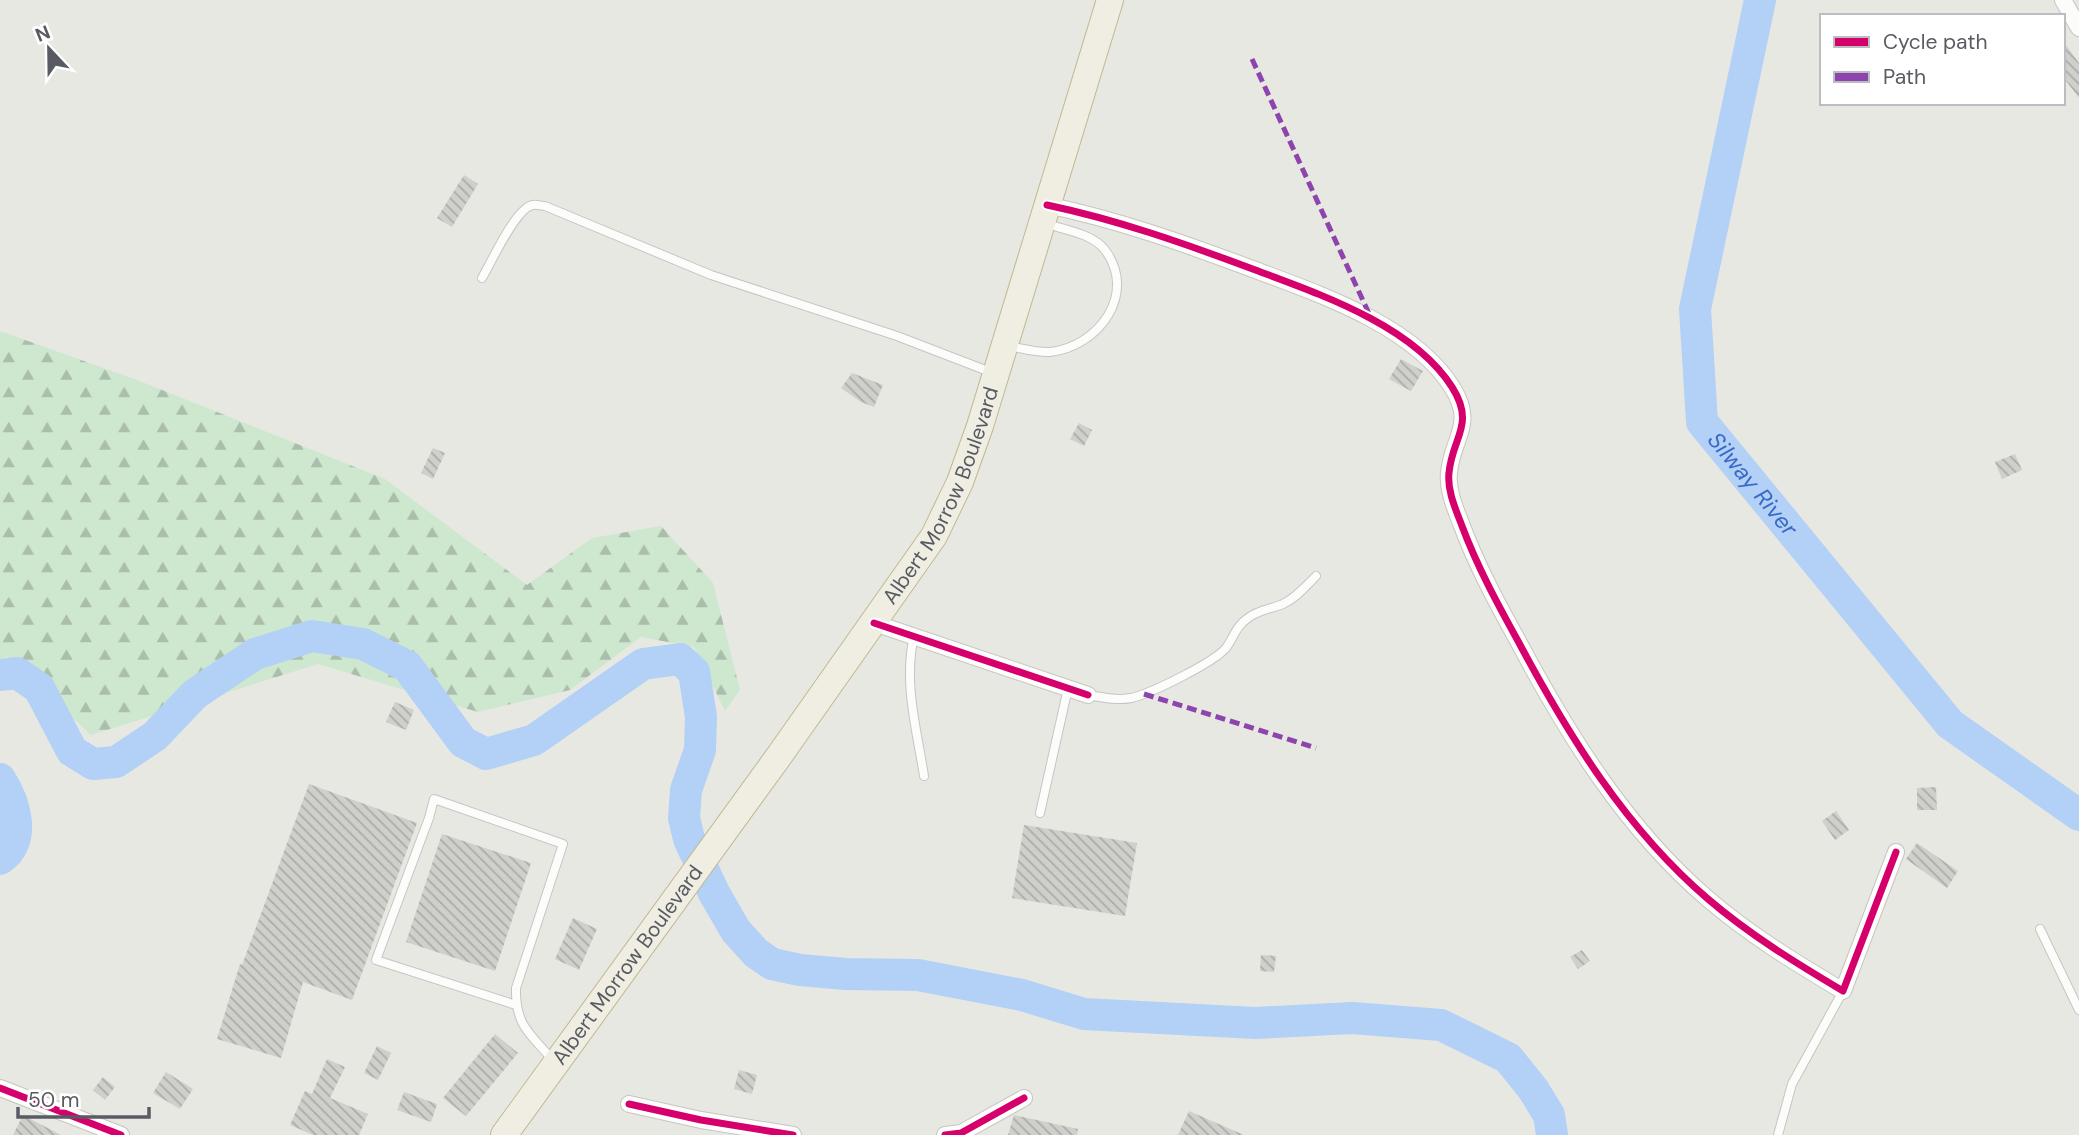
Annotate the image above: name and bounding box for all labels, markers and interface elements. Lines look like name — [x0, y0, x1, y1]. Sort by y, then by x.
north arrow — [14, 14, 84, 84]
legend — [1820, 14, 2065, 105]
text: N — [32, 20, 54, 48]
text: Cycle path — [1883, 28, 1988, 56]
text: Path — [1883, 63, 1926, 91]
street label: Albert Morrow Boulevard — [876, 383, 1005, 610]
water label: Silway River — [1701, 426, 1805, 543]
street label: Albert Morrow Boulevard — [545, 860, 709, 1070]
scale bar — [18, 1076, 149, 1120]
text: 50 m — [28, 1086, 79, 1114]

